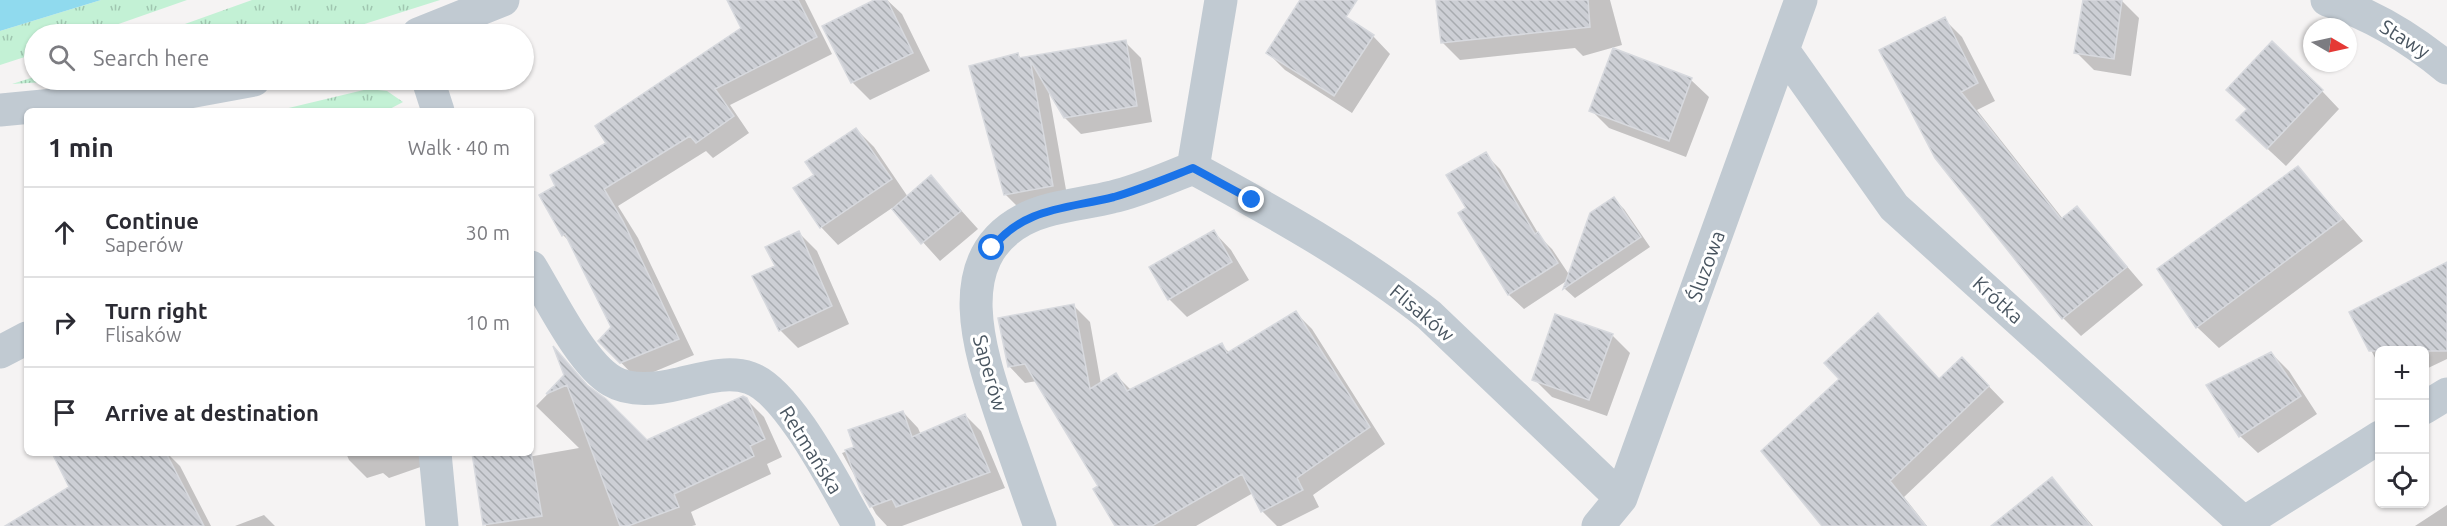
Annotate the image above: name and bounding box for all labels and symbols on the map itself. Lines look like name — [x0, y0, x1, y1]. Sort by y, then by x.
street label: Stawy — [2376, 14, 2435, 63]
north arrow — [2303, 18, 2357, 72]
route end — [1238, 186, 1264, 212]
street label: Śluzowa — [1682, 227, 1729, 304]
route start — [978, 234, 1004, 260]
street label: Krótka — [1968, 271, 2028, 328]
street label: Flisaków — [1386, 279, 1459, 346]
street label: Saperów — [969, 332, 1012, 414]
street label: Retmańska — [775, 402, 847, 498]

